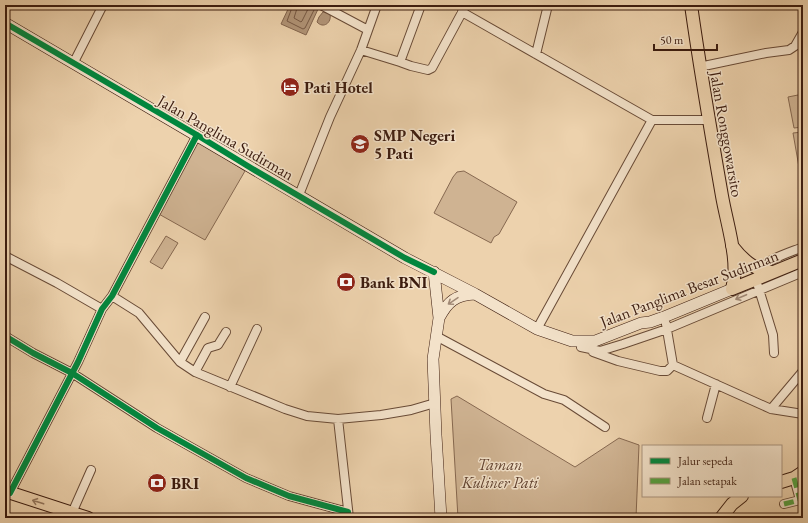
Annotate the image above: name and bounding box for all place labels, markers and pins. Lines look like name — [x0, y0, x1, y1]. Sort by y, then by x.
hotel icon: Pati Hotel — [279, 76, 301, 98]
place label: Pati Hotel — [304, 77, 373, 98]
place label: SMP Negeri 5 Pati — [374, 125, 455, 164]
school or university icon: SMP Negeri 5 Pati — [349, 133, 371, 155]
bank icon: Bank BNI — [335, 271, 357, 293]
place label: Bank BNI — [360, 272, 428, 293]
bank icon: BRI — [146, 472, 168, 494]
place label: BRI — [171, 473, 199, 494]

